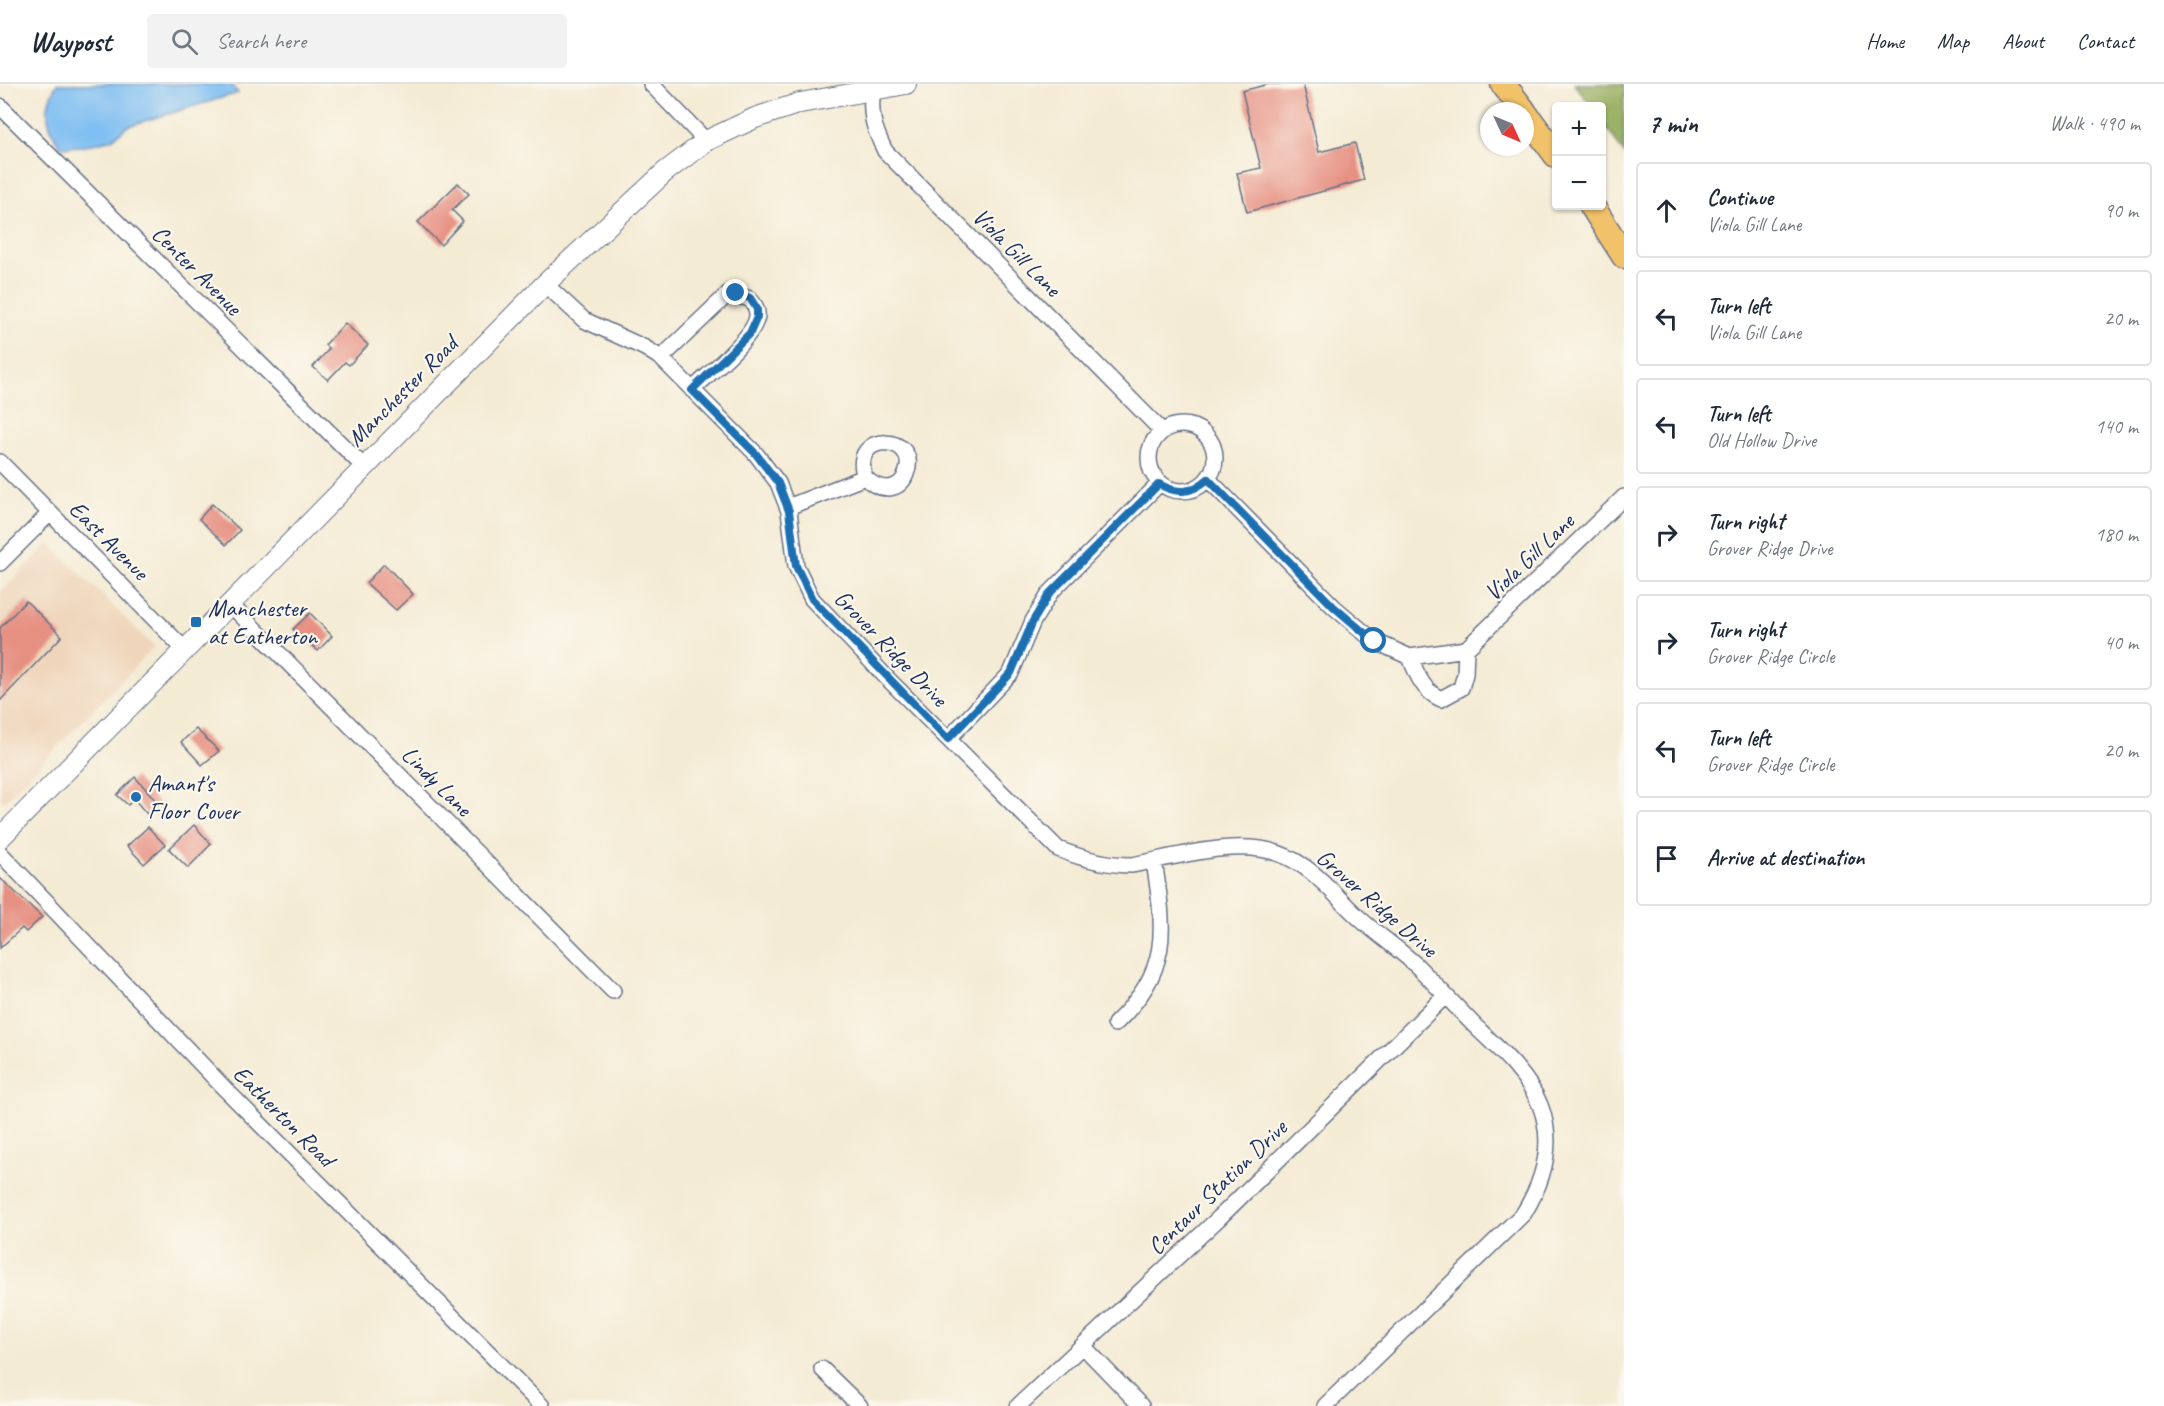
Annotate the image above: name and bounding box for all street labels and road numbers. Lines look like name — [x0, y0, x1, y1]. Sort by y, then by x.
street label: Viola Gill Lane — [966, 201, 1069, 304]
street label: Center Avenue — [146, 219, 250, 323]
street label: Manchester Road — [340, 327, 466, 453]
street label: East Avenue — [63, 494, 157, 588]
street label: Viola Gill Lane — [1478, 505, 1582, 607]
street label: Grover Ridge Drive — [828, 583, 956, 714]
street label: Lindy Lane — [395, 739, 480, 824]
street label: Grover Ridge Drive — [1310, 842, 1445, 965]
street label: Eatherton Road — [227, 1059, 344, 1176]
street label: Centaur Station Drive — [1141, 1111, 1294, 1261]

